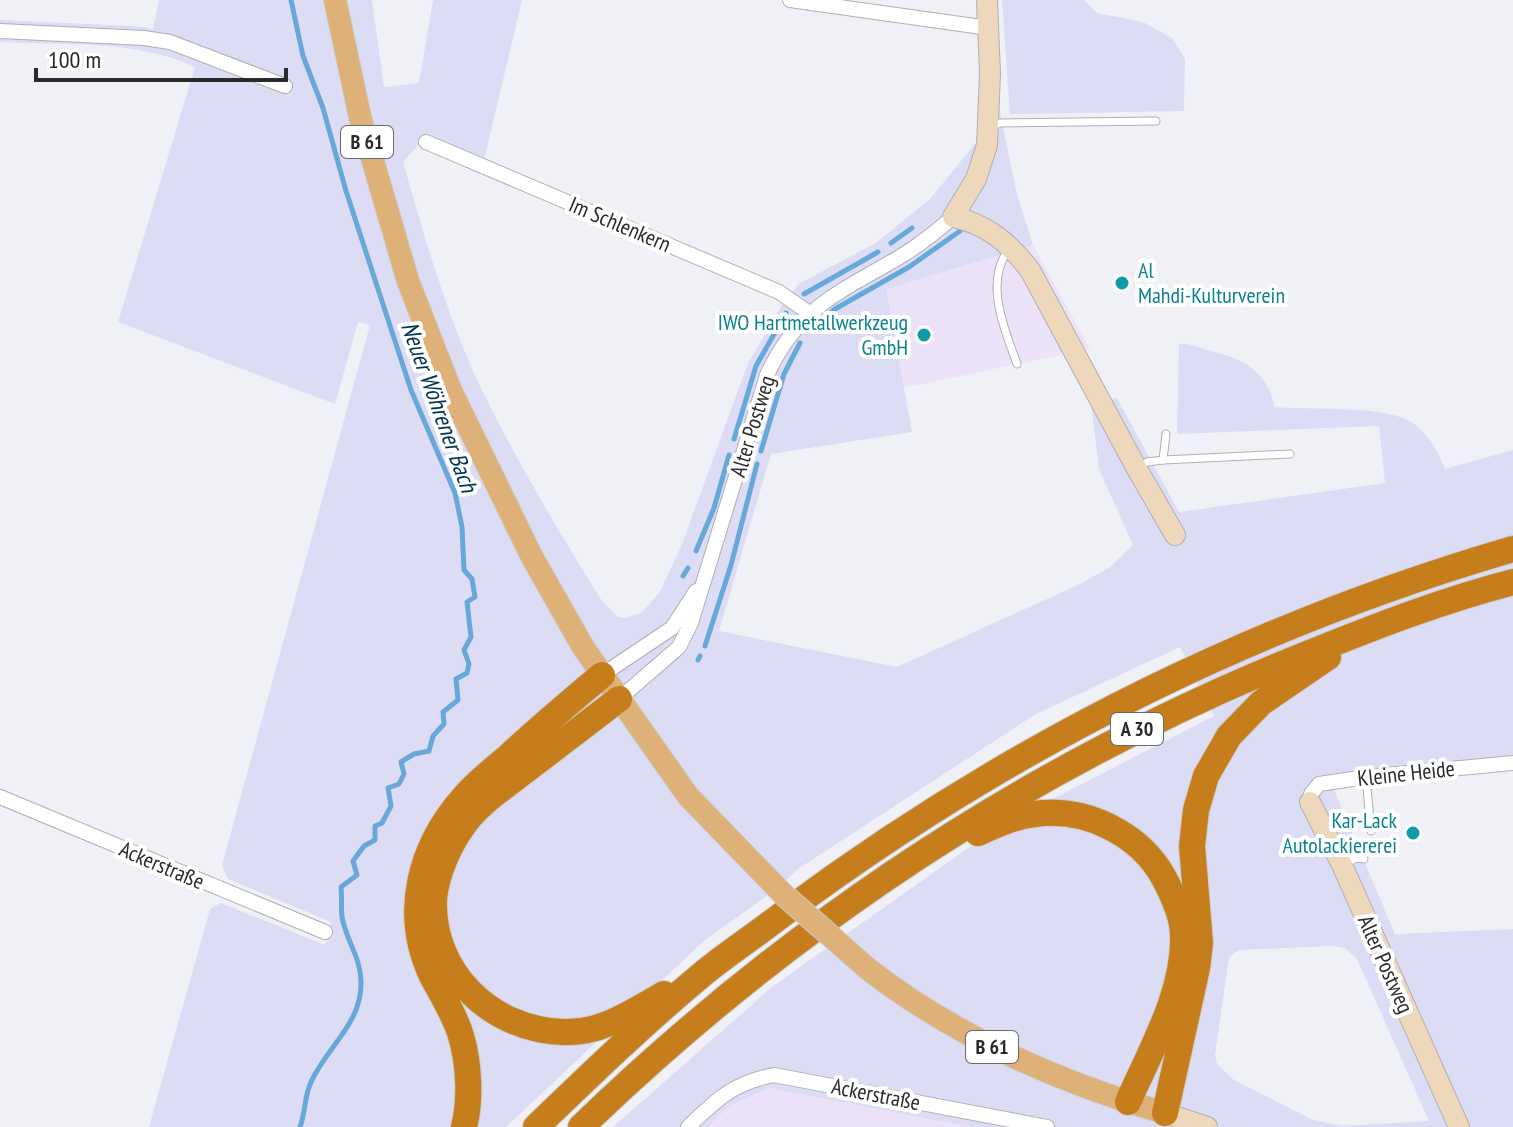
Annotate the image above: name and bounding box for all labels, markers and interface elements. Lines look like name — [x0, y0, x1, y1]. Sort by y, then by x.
scale bar — [36, 32, 286, 82]
text: 100 m — [48, 44, 101, 75]
road number: B 61 — [341, 126, 393, 158]
street label: Im Schlenkern — [565, 190, 675, 258]
place label: Al Mahdi-Kulturverein — [1138, 256, 1285, 309]
marker: Al Mahdi-Kulturverein — [1113, 274, 1131, 292]
place label: IWO Hartmetallwerkzeug GmbH — [718, 308, 908, 361]
water label: Neuer Wöhrener Bach — [394, 317, 485, 498]
marker: IWO Hartmetallwerkzeug GmbH — [915, 326, 933, 344]
street label: Alter Postweg — [723, 372, 781, 480]
road number: A 30 — [1111, 713, 1163, 745]
street label: Kleine Heide — [1356, 754, 1456, 792]
place label: Kar-Lack Autolackiererei — [1283, 806, 1397, 859]
marker: Kar-Lack Autolackiererei — [1404, 824, 1422, 842]
street label: Ackerstraße — [115, 835, 209, 895]
street label: Alter Postweg — [1352, 911, 1420, 1017]
road number: B 61 — [966, 1031, 1018, 1063]
street label: Ackerstraße — [829, 1072, 923, 1116]

